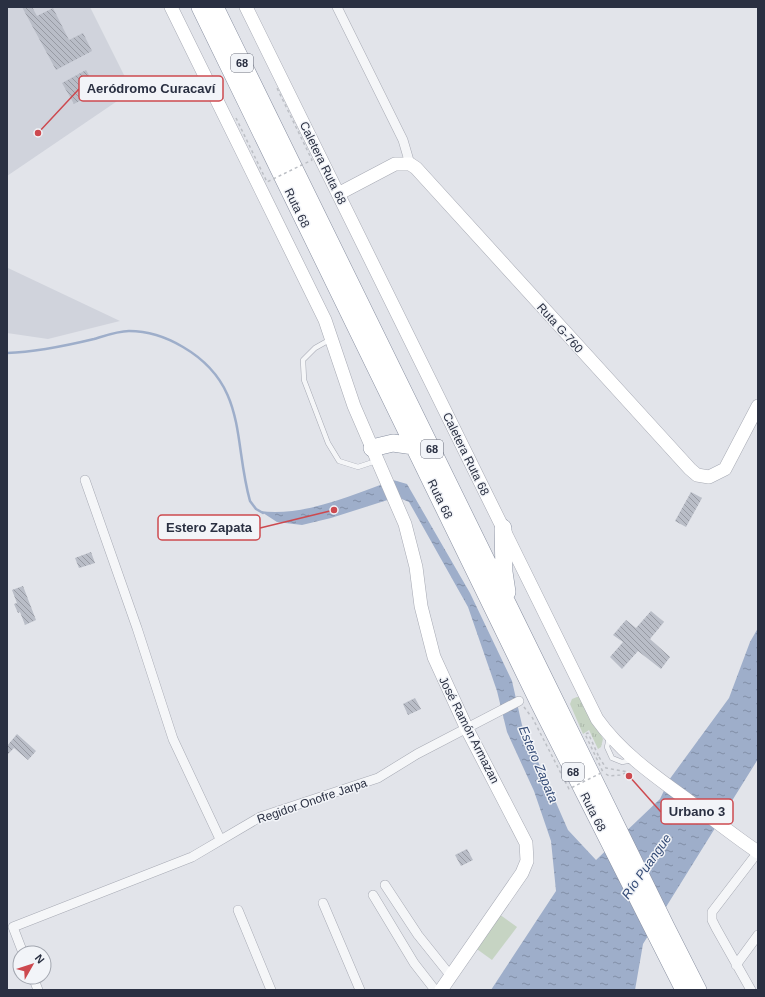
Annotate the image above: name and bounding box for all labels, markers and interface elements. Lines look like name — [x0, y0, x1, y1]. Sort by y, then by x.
road number: 68 — [231, 54, 253, 72]
callout: Aeródromo Curacaví — [79, 76, 223, 101]
text: Aeródromo Curacaví — [87, 81, 216, 96]
street label: Caletera Ruta 68 — [297, 119, 349, 207]
street label: Ruta 68 — [281, 186, 313, 230]
street label: Ruta G-760 — [534, 300, 586, 356]
street label: Caletera Ruta 68 — [440, 410, 492, 498]
road number: 68 — [421, 440, 443, 458]
street label: Ruta 68 — [424, 477, 456, 521]
callout: Estero Zapata — [158, 515, 260, 540]
text: Estero Zapata — [166, 520, 253, 535]
street label: José Ramón Armazan — [436, 674, 502, 786]
water label: Estero Zapata — [516, 724, 561, 805]
road number: 68 — [562, 763, 584, 781]
street label: Regidor Onofre Jarpa — [255, 775, 369, 826]
street label: Ruta 68 — [577, 790, 609, 834]
callout: Urbano 3 — [661, 799, 733, 824]
text: Urbano 3 — [669, 804, 725, 819]
water label: Río Puangue — [618, 831, 674, 902]
north arrow — [12, 945, 52, 985]
text: N — [33, 952, 47, 966]

